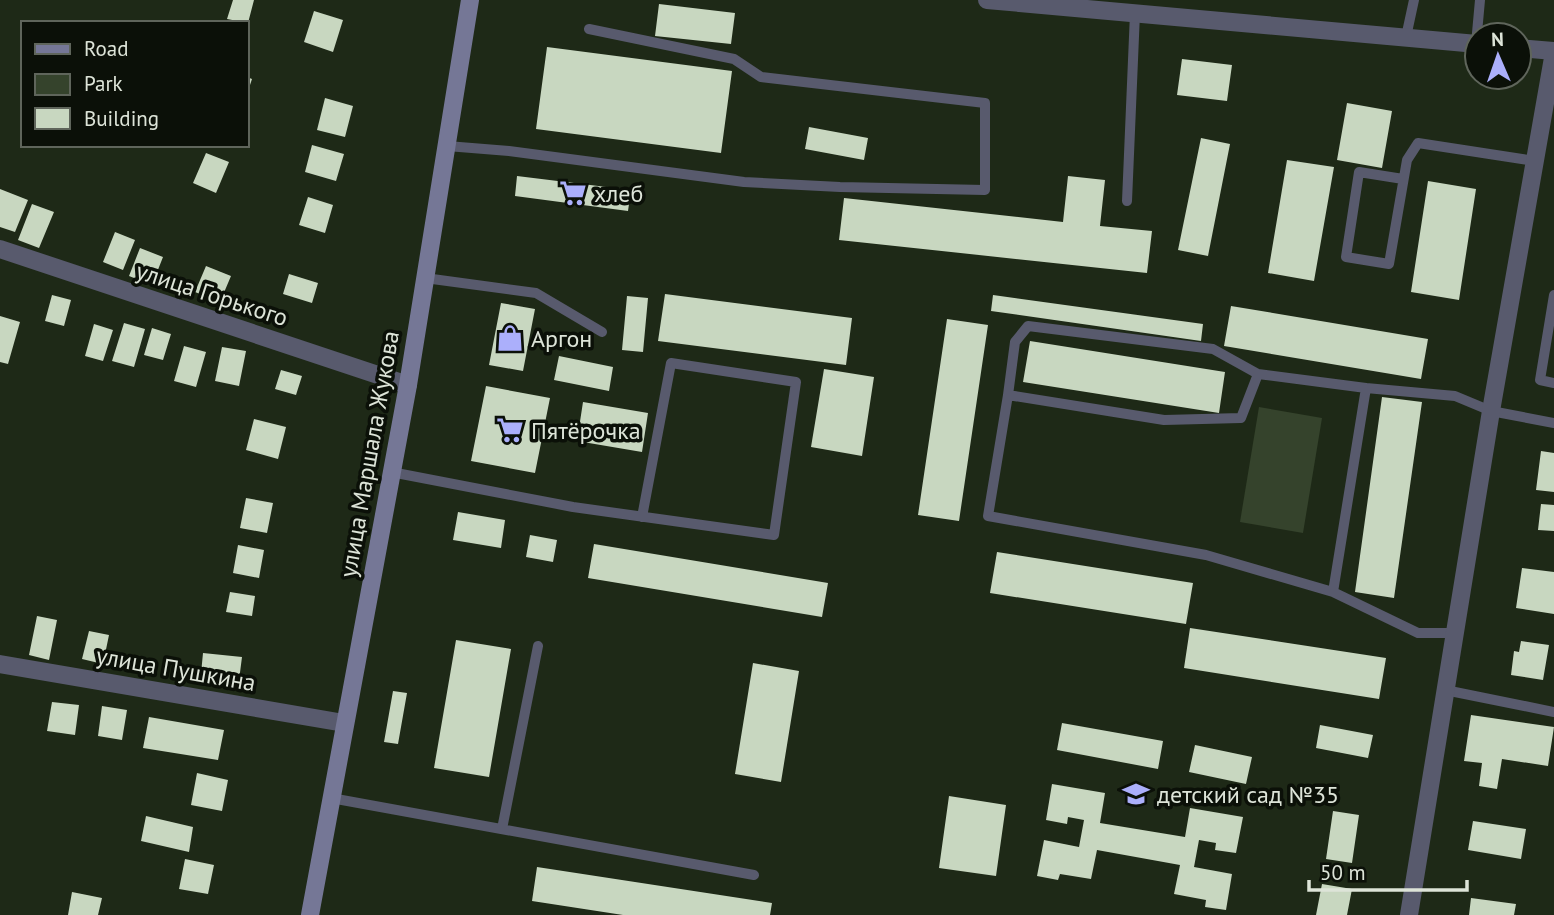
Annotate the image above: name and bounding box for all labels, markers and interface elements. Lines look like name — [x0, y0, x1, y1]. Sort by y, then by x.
legend — [21, 21, 248, 147]
north arrow — [1463, 21, 1533, 91]
text: N — [1491, 27, 1504, 51]
text: Road — [84, 35, 128, 62]
text: Park — [84, 70, 123, 97]
text: Building — [84, 105, 159, 132]
supermarket icon: хлеб — [558, 178, 588, 208]
place label: хлеб — [594, 178, 643, 209]
street label: улица Горького — [132, 255, 292, 333]
shop icon: Аргон — [495, 323, 525, 353]
place label: Аргон — [531, 323, 592, 354]
street label: улица Маршала Жукова — [332, 328, 406, 580]
supermarket icon: Пятёрочка — [495, 415, 525, 445]
place label: Пятёрочка — [531, 415, 641, 446]
street label: улица Пушкина — [94, 640, 258, 698]
school or university icon: детский сад №35 — [1121, 779, 1151, 809]
place label: детский сад №35 — [1157, 779, 1339, 810]
scale bar — [1309, 848, 1466, 892]
text: 50 m — [1320, 859, 1366, 886]

